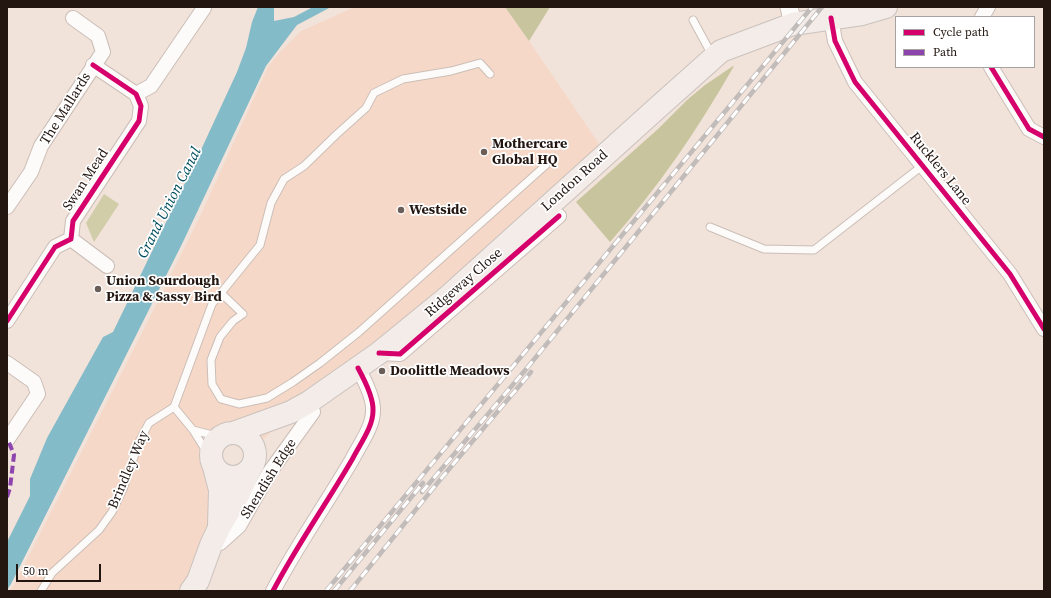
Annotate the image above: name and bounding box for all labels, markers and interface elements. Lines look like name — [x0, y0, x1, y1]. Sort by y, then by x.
legend — [895, 16, 1035, 68]
text: Cycle path — [933, 24, 989, 40]
text: Path — [933, 44, 957, 60]
street label: The Mallards — [37, 70, 95, 148]
street label: Rucklers Lane — [906, 129, 974, 209]
place label: Mothercare Global HQ — [492, 136, 567, 168]
water label: Grand Union Canal — [134, 144, 206, 262]
street label: Swan Mead — [60, 146, 112, 214]
marker: Mothercare Global HQ — [479, 147, 489, 157]
street label: London Road — [538, 147, 612, 215]
place label: Westside — [409, 202, 467, 218]
marker: Westside — [396, 205, 406, 215]
street label: Ridgeway Close — [422, 245, 506, 321]
place label: Union Sourdough Pizza & Sassy Bird — [106, 273, 222, 306]
marker: Union Sourdough Pizza & Sassy Bird — [93, 284, 103, 294]
place label: Doolittle Meadows — [390, 363, 510, 379]
marker: Doolittle Meadows — [377, 366, 387, 376]
street label: Brindley Way — [105, 428, 153, 512]
street label: Shendish Edge — [238, 436, 300, 522]
scale bar — [18, 556, 103, 582]
text: 50 m — [23, 563, 49, 579]

